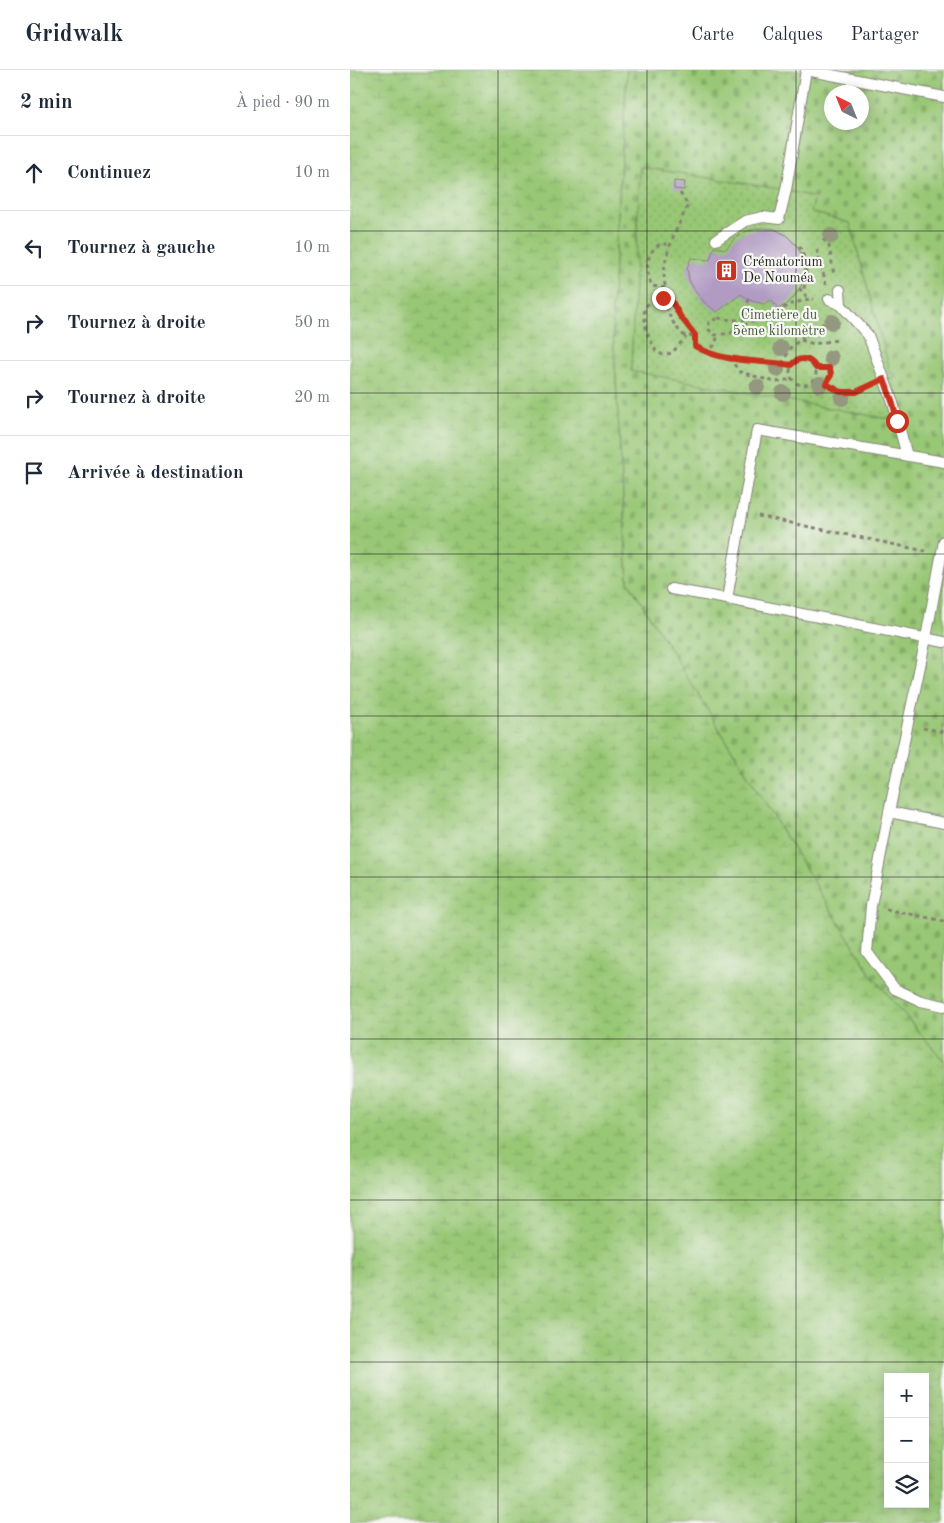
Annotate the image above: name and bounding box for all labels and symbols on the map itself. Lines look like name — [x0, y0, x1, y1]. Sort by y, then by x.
north arrow — [824, 85, 869, 130]
place label: Crématorium De Nouméa — [743, 255, 823, 285]
building icon: Crématorium De Nouméa — [715, 258, 739, 282]
route end — [652, 287, 675, 310]
park label: Cimetière du 5ème kilomètre — [733, 308, 825, 338]
route start — [886, 410, 909, 433]

